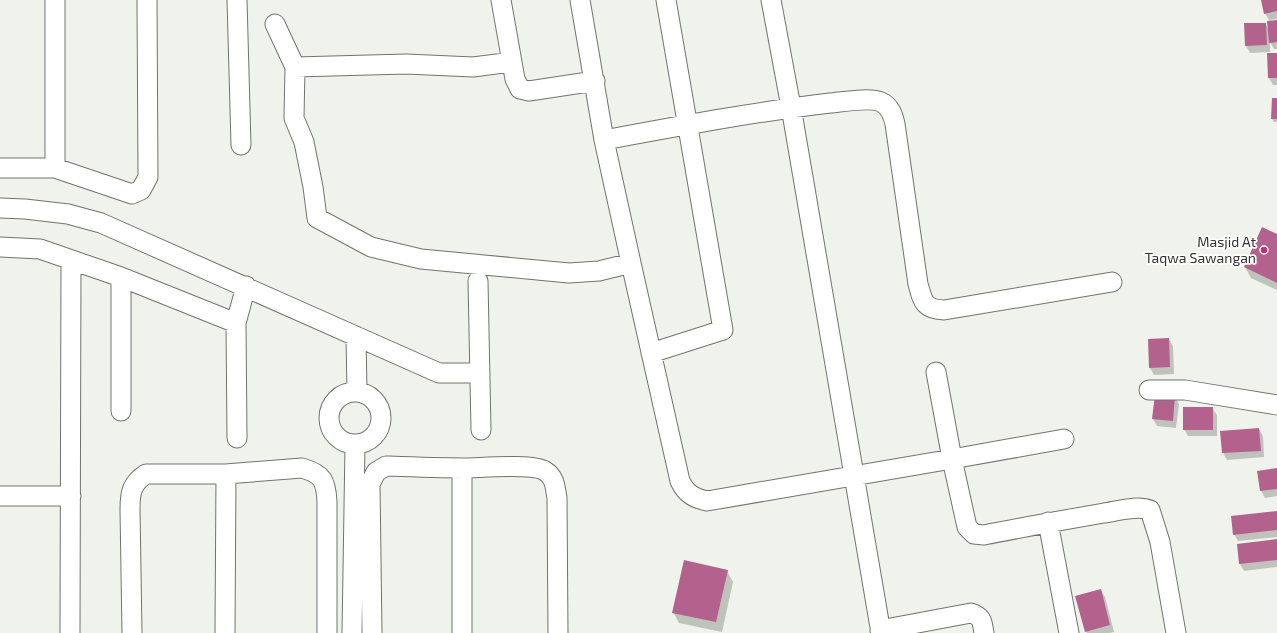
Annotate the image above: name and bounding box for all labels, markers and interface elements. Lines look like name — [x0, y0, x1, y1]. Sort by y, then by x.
place label: Masjid At Taqwa Sawangan — [1145, 233, 1256, 266]
marker: Masjid At Taqwa Sawangan — [1259, 245, 1269, 255]

